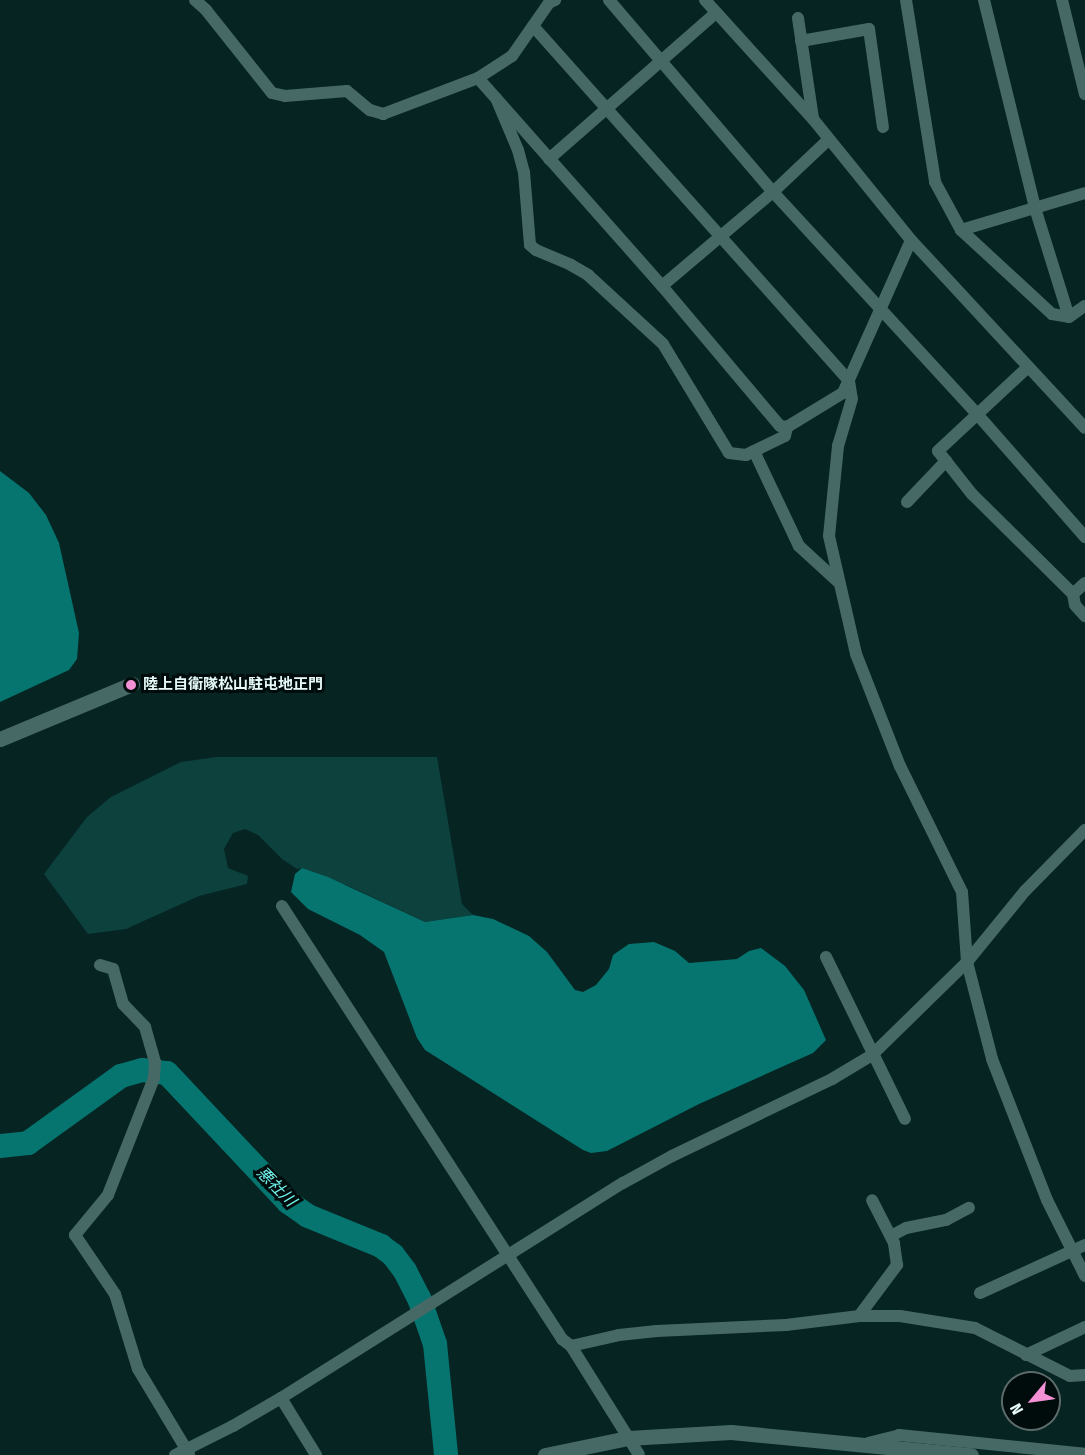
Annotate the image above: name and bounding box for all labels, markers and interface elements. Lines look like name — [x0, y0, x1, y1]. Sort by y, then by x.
place label: 陸上自衛隊松山駐屯地正門 — [143, 676, 323, 694]
marker: 陸上自衛隊松山駐屯地正門 — [124, 678, 138, 692]
water label: 悪社川 — [252, 1163, 300, 1211]
north arrow — [1001, 1371, 1061, 1431]
text: N — [1006, 1400, 1027, 1418]

